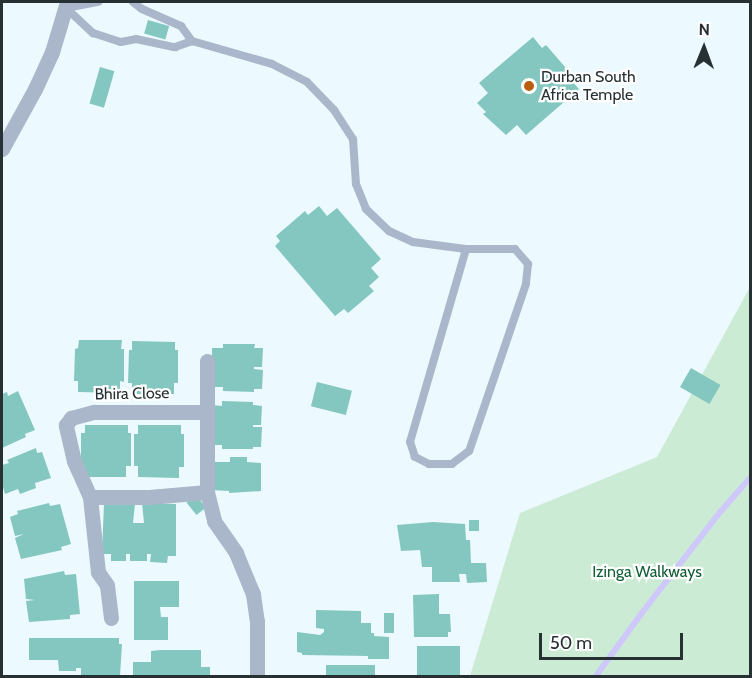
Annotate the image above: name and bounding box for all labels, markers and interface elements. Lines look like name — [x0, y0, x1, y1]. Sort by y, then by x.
north arrow — [674, 18, 734, 78]
text: N — [699, 20, 710, 39]
place label: Durban South Africa Temple — [541, 67, 636, 105]
marker: Durban South Africa Temple — [522, 79, 536, 93]
street label: Bhira Close — [94, 384, 170, 404]
park label: Izinga Walkways — [592, 562, 702, 582]
scale bar — [542, 621, 686, 659]
text: 50 m — [550, 632, 592, 654]

